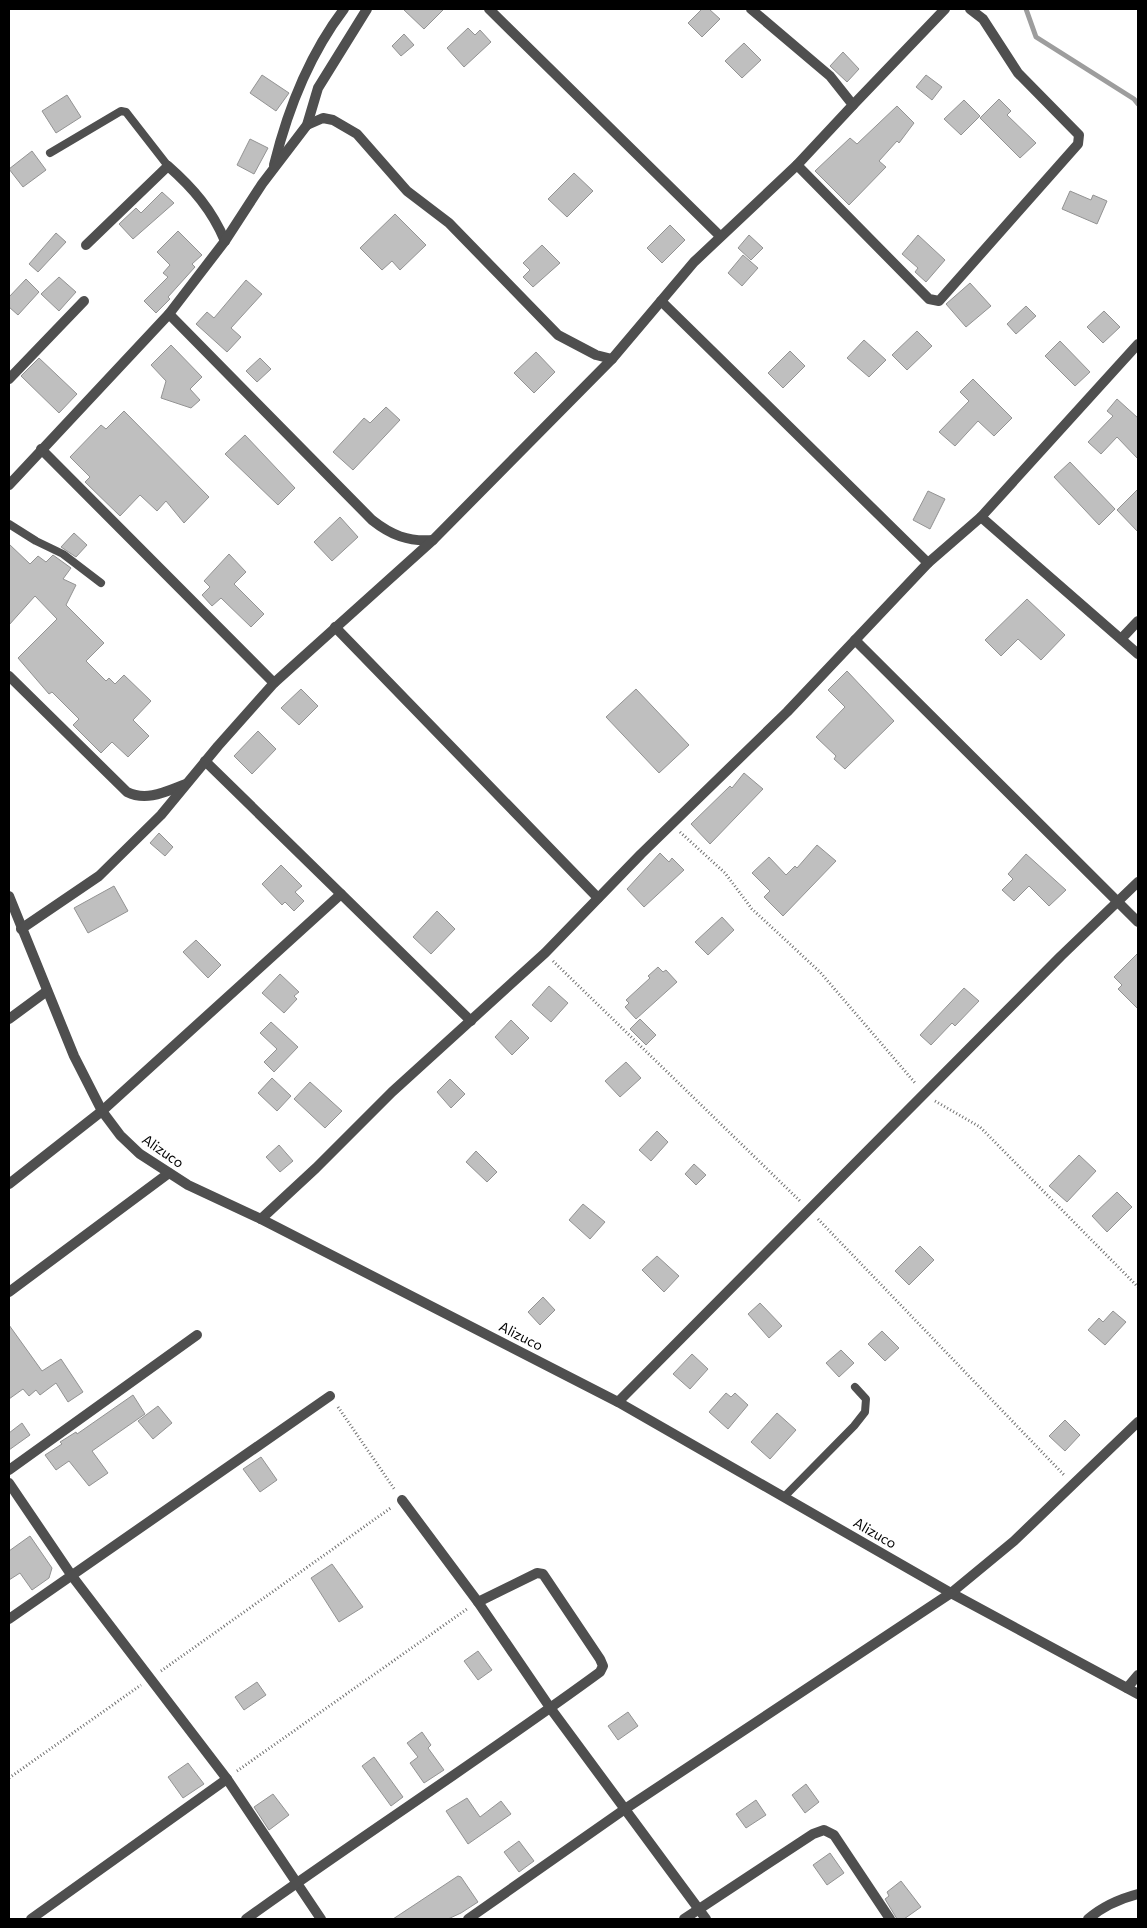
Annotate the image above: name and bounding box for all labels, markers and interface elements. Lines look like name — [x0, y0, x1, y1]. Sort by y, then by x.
street label: Alizuco — [139, 1130, 187, 1171]
street label: Alizuco — [496, 1317, 546, 1354]
street label: Alizuco — [851, 1513, 900, 1552]

